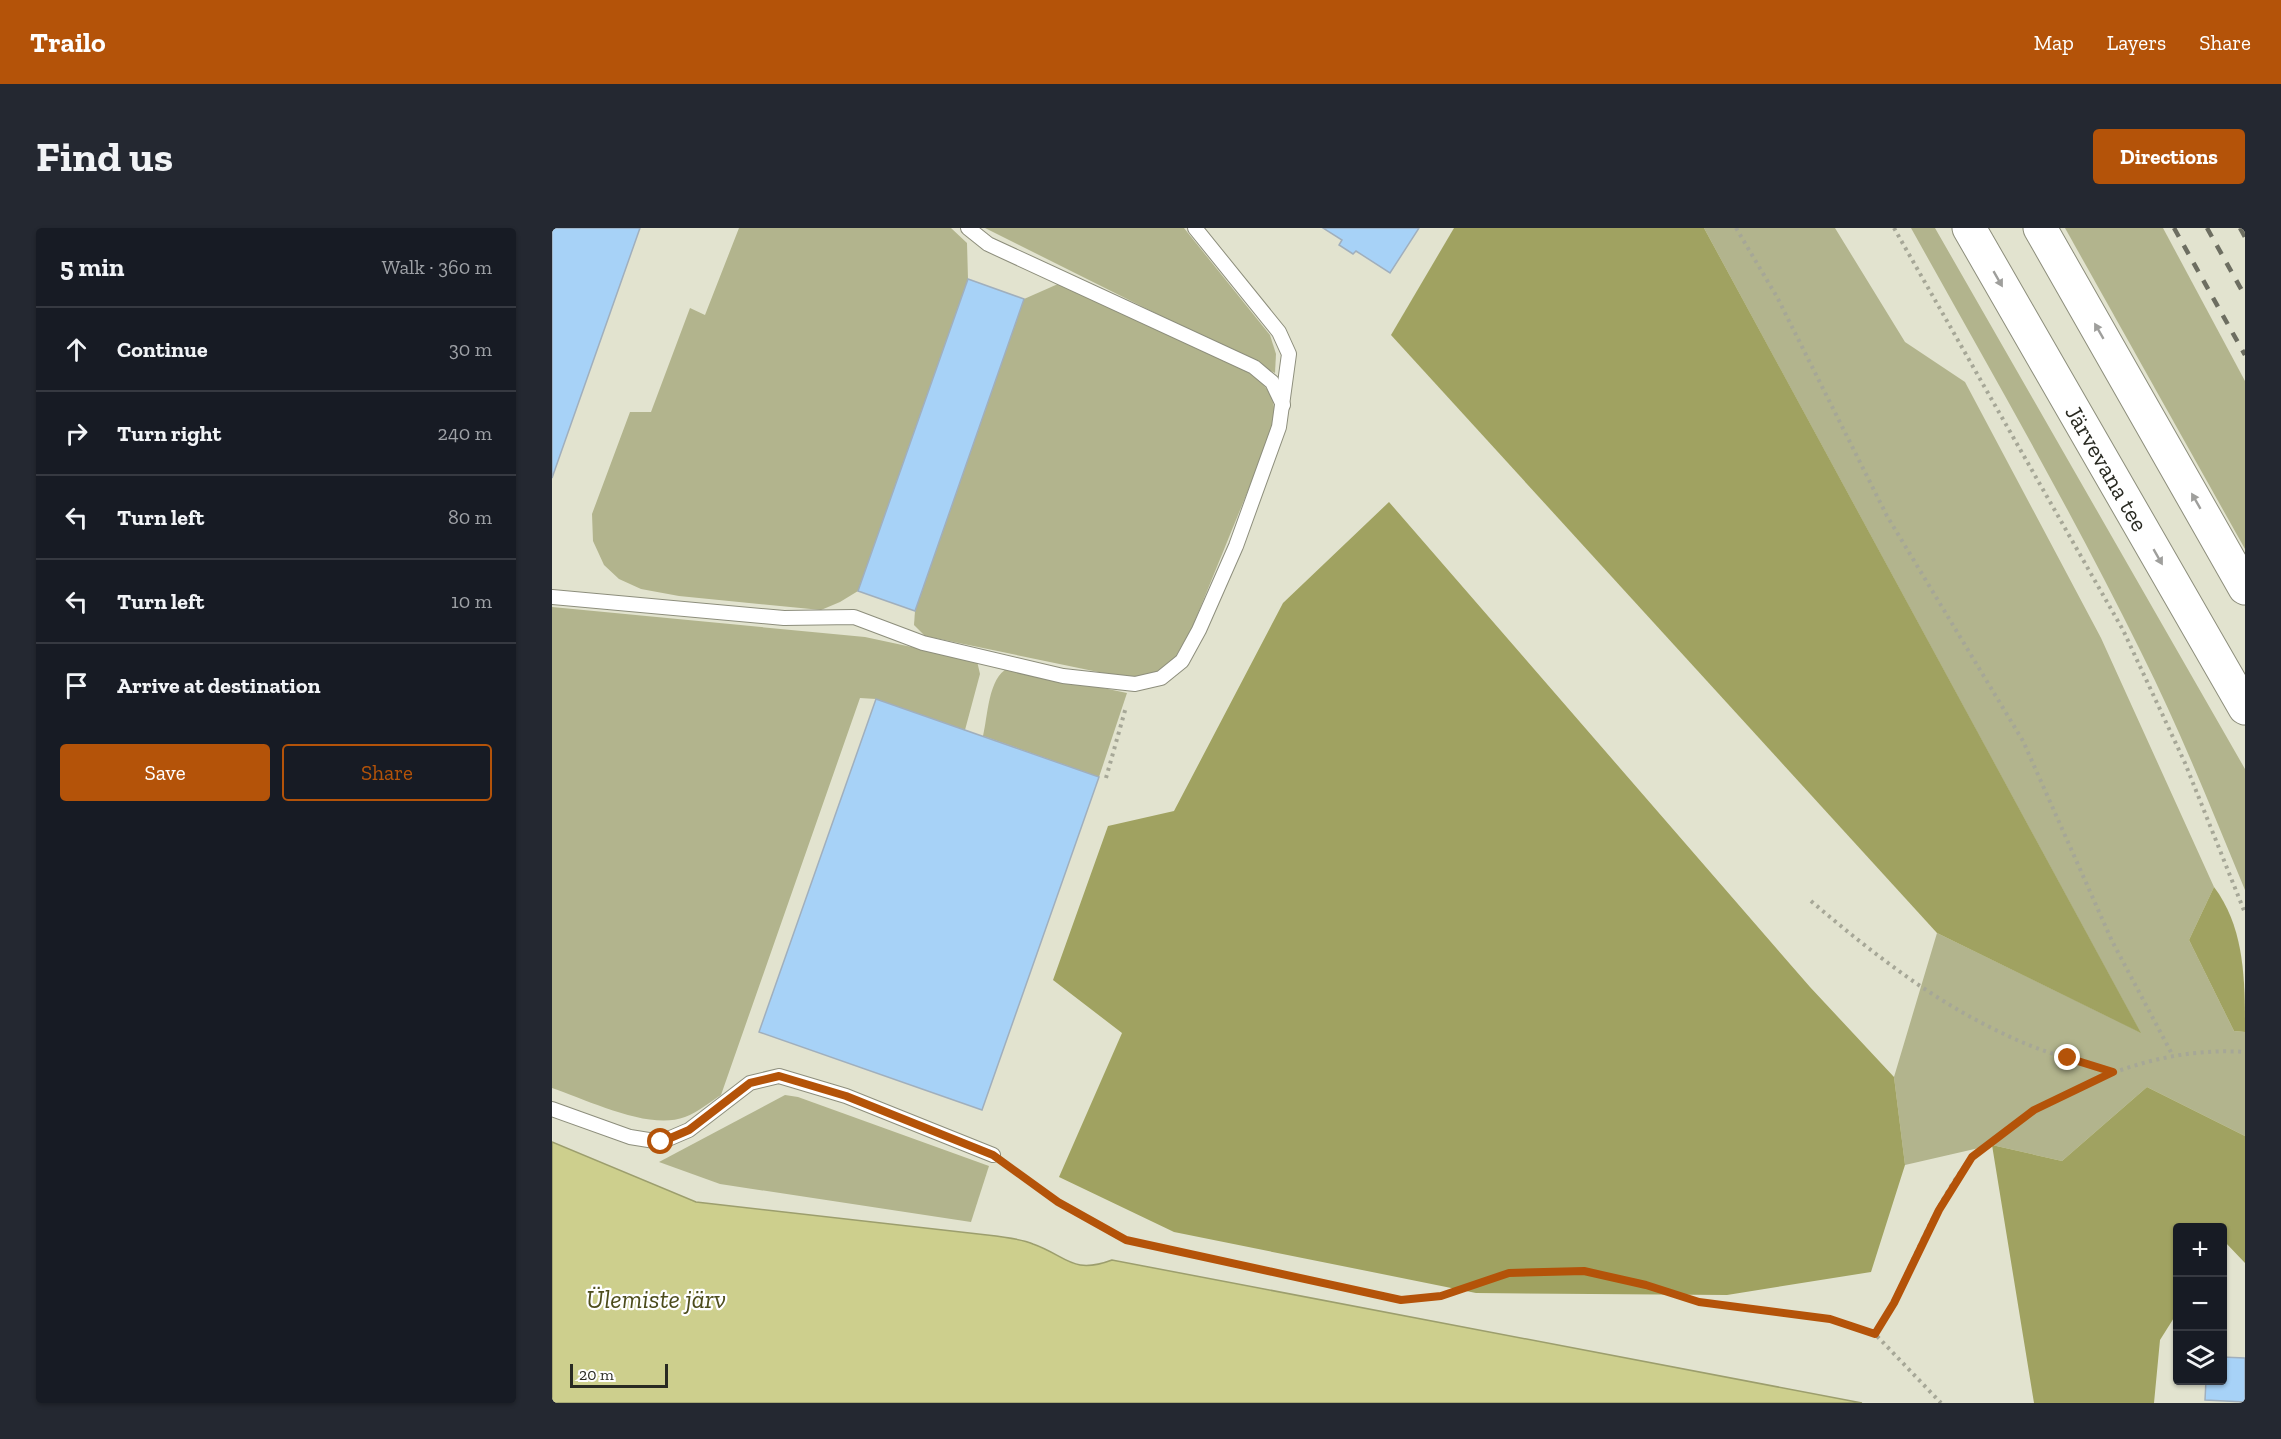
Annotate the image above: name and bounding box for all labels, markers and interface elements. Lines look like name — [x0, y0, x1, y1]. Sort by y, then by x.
text: Trailo — [30, 26, 106, 59]
text: Map — [2034, 30, 2074, 55]
text: Layers — [2107, 30, 2166, 55]
text: Share — [2199, 30, 2251, 55]
button: Directions — [2093, 129, 2245, 184]
text: Find us — [36, 131, 173, 182]
text: 5 min — [60, 251, 124, 283]
text: Walk · 360 m — [382, 255, 492, 279]
one-way arrow — [1993, 271, 2004, 287]
one-way arrow — [2094, 322, 2104, 339]
icon: ahead — [60, 333, 93, 366]
text: Continue — [117, 336, 208, 363]
text: 30 m — [449, 337, 492, 361]
street label: Järvevana tee — [2059, 400, 2155, 536]
icon: right — [60, 417, 93, 450]
text: Turn right — [117, 420, 221, 447]
text: 240 m — [438, 421, 492, 445]
one-way arrow — [2191, 492, 2201, 509]
icon: left — [60, 501, 93, 534]
text: Turn left — [117, 504, 204, 531]
text: 80 m — [448, 505, 492, 529]
one-way arrow — [2153, 549, 2163, 566]
icon: left — [60, 585, 93, 618]
text: Turn left — [117, 588, 204, 615]
text: 10 m — [451, 589, 492, 613]
icon: arrive — [60, 669, 93, 702]
text: Arrive at destination — [117, 672, 320, 699]
button: Save — [60, 744, 270, 801]
button: Share — [282, 744, 492, 801]
route end — [2054, 1044, 2080, 1070]
route start — [647, 1128, 673, 1154]
map controls — [2173, 1223, 2227, 1385]
button: + — [2173, 1223, 2227, 1277]
button: − — [2173, 1277, 2227, 1331]
water label: Ülemiste järv — [586, 1283, 726, 1315]
button: layers — [2173, 1331, 2227, 1385]
scale bar — [570, 1361, 668, 1388]
text: 20 m — [579, 1365, 614, 1384]

